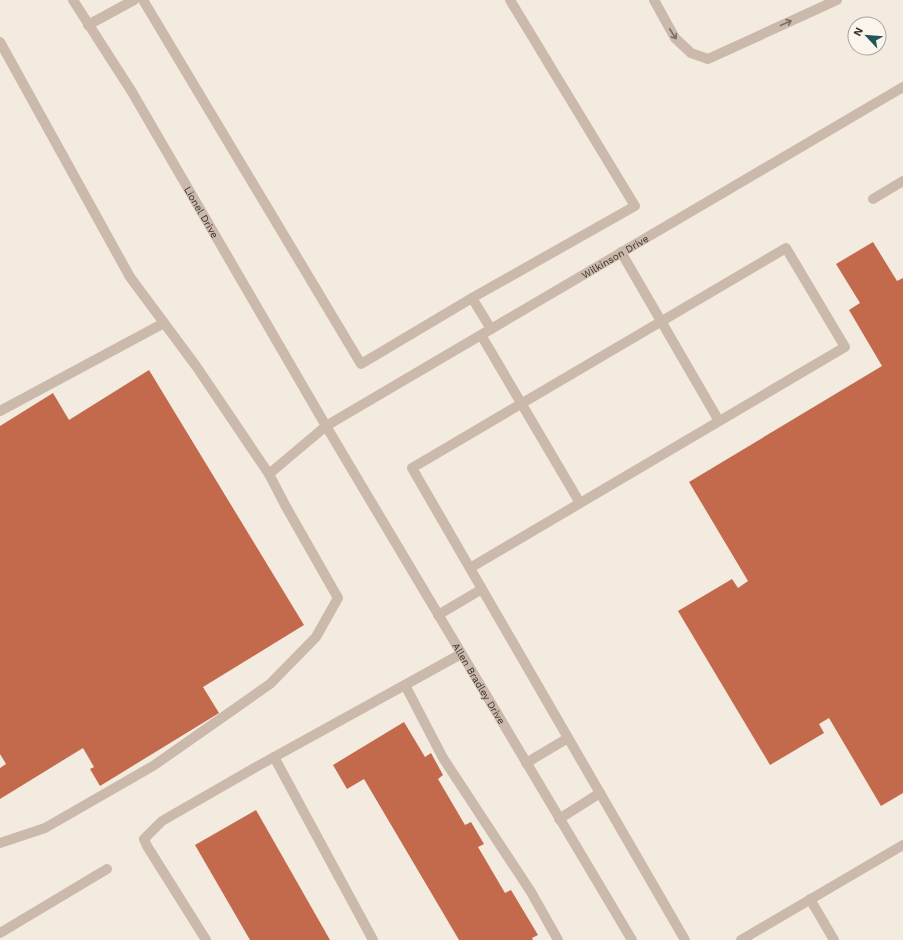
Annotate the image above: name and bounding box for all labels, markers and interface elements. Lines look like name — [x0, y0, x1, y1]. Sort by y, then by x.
north arrow — [847, 16, 887, 56]
one-way arrow — [780, 19, 792, 26]
text: N — [851, 25, 866, 38]
one-way arrow — [670, 28, 678, 40]
street label: Lionel Drive — [182, 184, 221, 240]
street label: Wilkinson Drive — [580, 233, 651, 281]
street label: Allen Bradley Drive — [450, 641, 507, 726]

